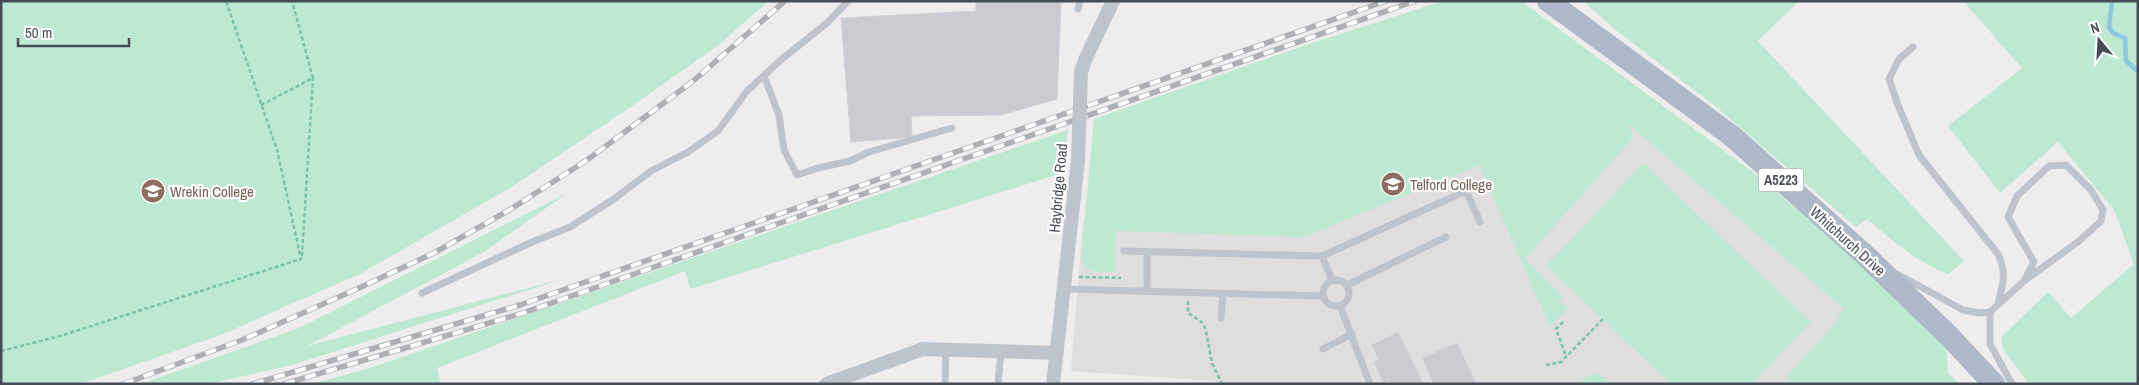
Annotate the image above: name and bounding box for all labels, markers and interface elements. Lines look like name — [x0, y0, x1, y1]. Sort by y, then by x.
scale bar — [18, 15, 129, 47]
north arrow — [2074, 15, 2124, 65]
text: N — [2088, 18, 2102, 37]
text: 50 m — [25, 22, 52, 43]
street label: Haybridge Road — [1044, 142, 1072, 234]
road number: A5223 — [1758, 168, 1804, 192]
school or university icon: Telford College — [1380, 171, 1406, 197]
place label: Telford College — [1410, 174, 1492, 195]
school or university icon: Wrekin College — [140, 178, 166, 204]
place label: Wrekin College — [170, 181, 254, 202]
street label: Whitchurch Drive — [1806, 201, 1890, 281]

